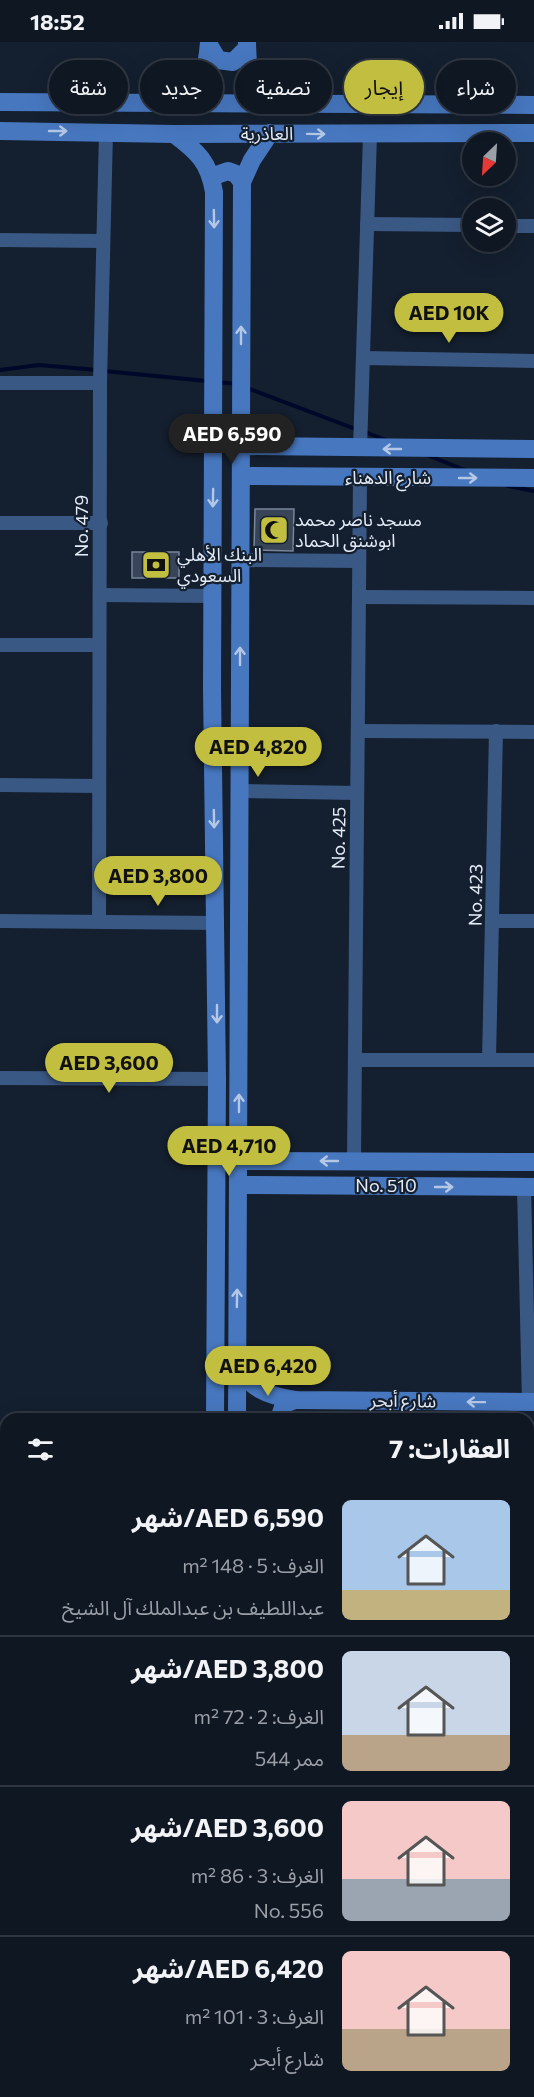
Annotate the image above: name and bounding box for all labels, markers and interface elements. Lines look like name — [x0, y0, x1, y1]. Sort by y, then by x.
text: 18:52 — [30, 8, 85, 35]
chip: شقة — [49, 60, 128, 114]
chip: جديد — [140, 60, 223, 114]
chip: تصفية — [235, 60, 332, 114]
chip: إيجار — [344, 60, 424, 114]
chip: شراء — [436, 60, 516, 114]
street label: العاذرية — [241, 122, 293, 145]
one-way arrow — [48, 125, 68, 137]
one-way arrow — [306, 128, 326, 140]
north arrow — [462, 132, 516, 186]
map controls — [462, 132, 516, 252]
button: layers — [462, 198, 516, 252]
one-way arrow — [209, 208, 220, 228]
pin: AED 10K — [394, 293, 504, 344]
text: AED 10K — [408, 300, 490, 324]
one-way arrow — [235, 325, 247, 345]
pin: AED 6,590 — [163, 414, 301, 465]
text: AED 6,590 — [182, 421, 282, 445]
one-way arrow — [382, 443, 402, 455]
street label: شارع الدهناء — [345, 466, 431, 492]
one-way arrow — [457, 472, 477, 484]
one-way arrow — [208, 487, 219, 507]
street label: No. 479 — [70, 495, 92, 557]
place label: مسجد ناصر محمد ابوشنق الحماد — [295, 508, 422, 552]
mosque icon: مسجد ناصر محمد ابوشنق الحماد — [258, 514, 290, 546]
place label: البنك الأهلي السعودي — [177, 543, 262, 589]
bank icon: البنك الأهلي السعودي — [140, 549, 172, 581]
one-way arrow — [234, 646, 246, 666]
pin: AED 4,820 — [189, 727, 327, 778]
text: AED 4,820 — [209, 734, 307, 758]
street label: No. 425 — [326, 807, 350, 869]
one-way arrow — [209, 808, 220, 828]
pin: AED 3,800 — [89, 856, 227, 907]
text: AED 3,800 — [108, 863, 208, 887]
street label: No. 423 — [463, 864, 487, 926]
one-way arrow — [211, 1003, 223, 1023]
pin: AED 3,600 — [40, 1043, 178, 1094]
text: AED 3,600 — [59, 1050, 159, 1074]
one-way arrow — [233, 1093, 245, 1113]
pin: AED 4,710 — [160, 1126, 298, 1177]
text: AED 4,710 — [181, 1133, 277, 1157]
one-way arrow — [319, 1155, 339, 1167]
street label: No. 510 — [355, 1174, 417, 1196]
one-way arrow — [433, 1181, 453, 1193]
one-way arrow — [231, 1288, 242, 1308]
pin: AED 6,420 — [199, 1346, 337, 1397]
text: AED 6,420 — [219, 1353, 317, 1377]
street label: شارع أبحر — [369, 1388, 436, 1416]
one-way arrow — [466, 1396, 486, 1408]
text: العقارات: 7 — [389, 1432, 510, 1463]
icon: filters — [24, 1433, 57, 1466]
text: AED 6,590/شهر — [132, 1501, 324, 1532]
icon: home — [390, 1524, 462, 1596]
text: الغرف: 5 · 148 m² — [182, 1553, 324, 1577]
text: عبداللطيف بن عبدالملك آل الشيخ — [62, 1595, 324, 1619]
text: AED 3,800/شهر — [131, 1652, 324, 1683]
icon: home — [390, 1675, 462, 1747]
text: الغرف: 2 · 72 m² — [194, 1704, 324, 1728]
text: ممر 544 — [255, 1746, 324, 1770]
text: AED 3,600/شهر — [131, 1811, 324, 1842]
icon: home — [390, 1825, 462, 1897]
text: الغرف: 3 · 86 m² — [191, 1863, 324, 1887]
text: No. 556 — [254, 1898, 324, 1922]
text: AED 6,420/شهر — [133, 1952, 324, 1983]
icon: home — [390, 1975, 462, 2047]
text: الغرف: 3 · 101 m² — [185, 2004, 324, 2028]
text: شارع أبحر — [250, 2046, 324, 2070]

